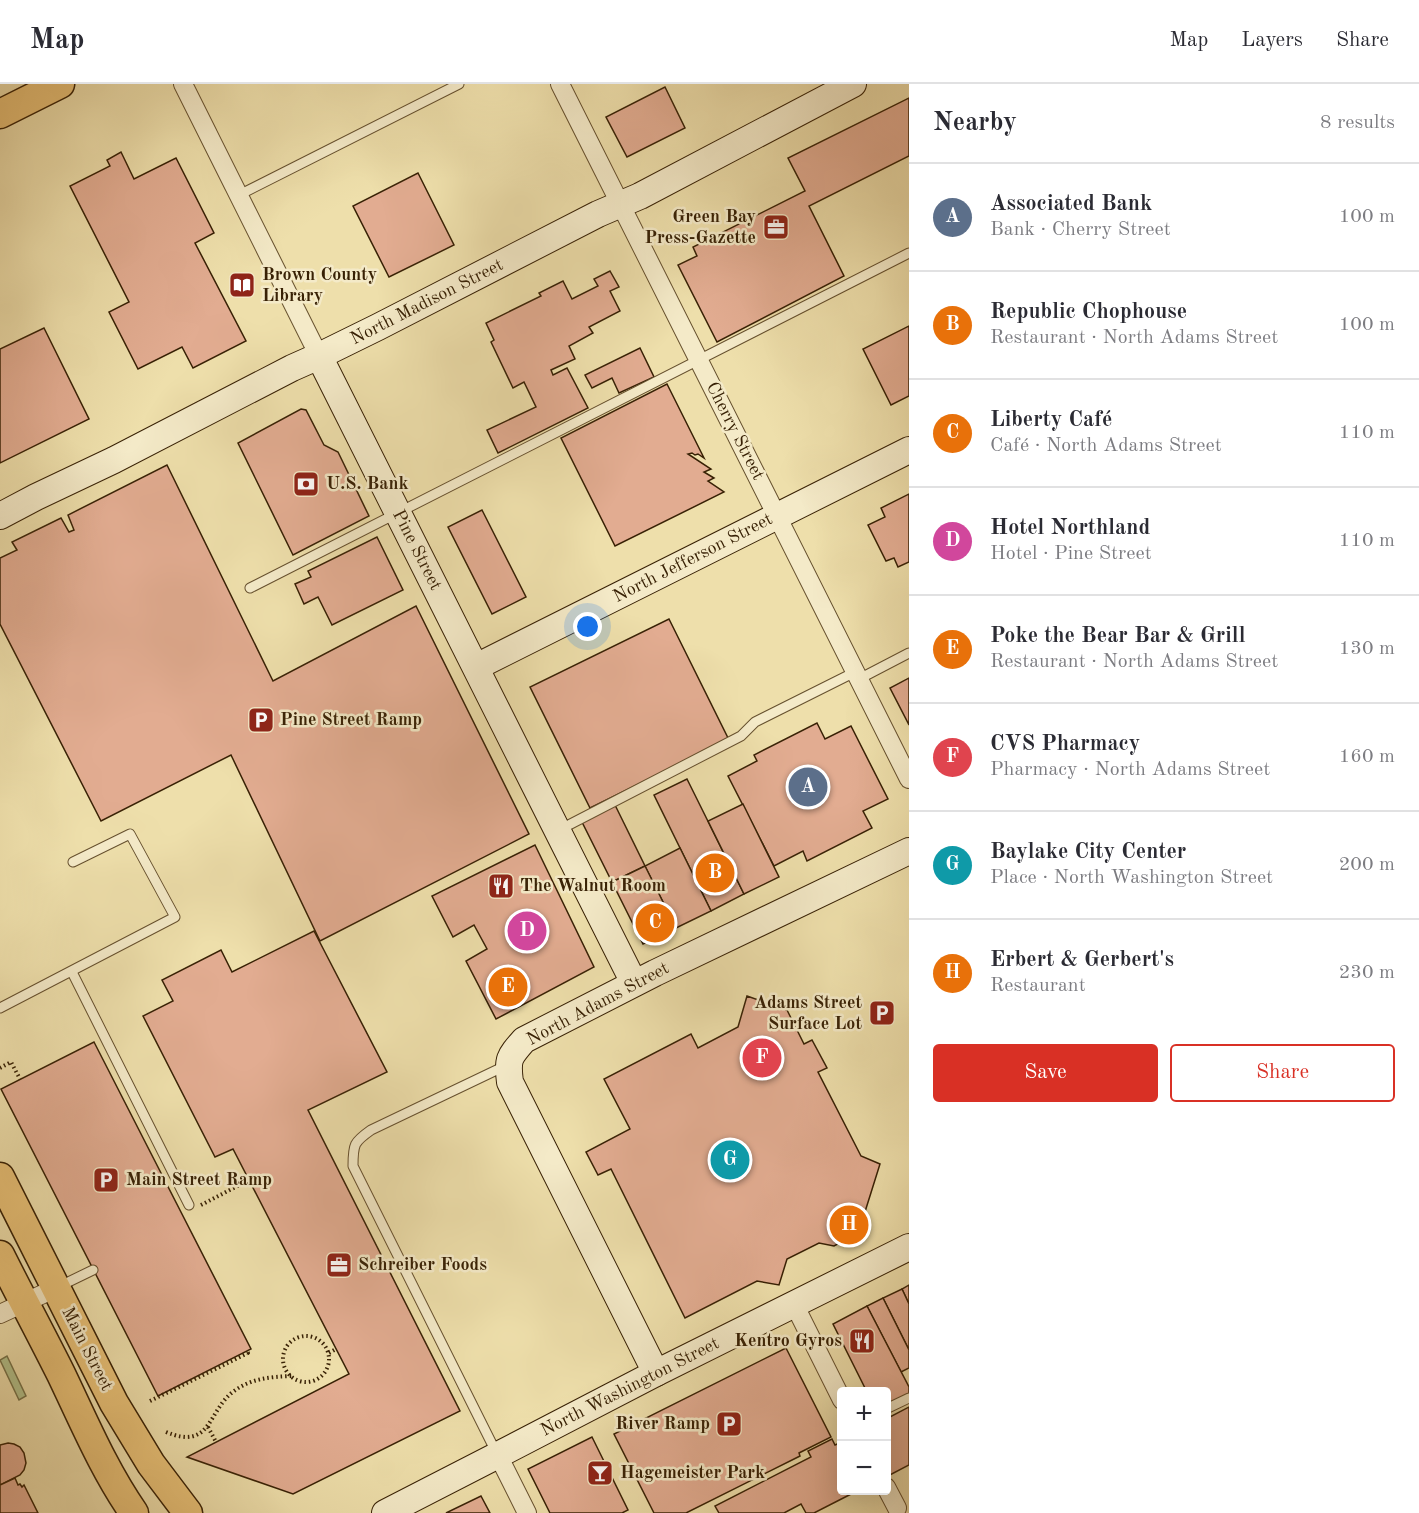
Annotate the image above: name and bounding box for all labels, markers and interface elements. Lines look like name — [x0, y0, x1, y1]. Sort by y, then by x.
text: Map — [30, 27, 84, 55]
text: Map — [1169, 30, 1208, 51]
text: Layers — [1241, 30, 1303, 51]
text: Share — [1336, 30, 1389, 51]
text: Nearby — [933, 110, 1017, 136]
text: 8 results — [1320, 113, 1395, 133]
text: Associated Bank — [990, 193, 1152, 215]
text: A — [945, 207, 960, 227]
text: 100 m — [1339, 207, 1395, 227]
place label: Green Bay Press-Gazette — [644, 208, 756, 247]
office icon: Green Bay Press-Gazette — [761, 212, 791, 242]
text: Bank · Cherry Street — [990, 220, 1171, 240]
street label: North Madison Street — [348, 256, 506, 348]
place label: Brown County Library — [262, 266, 377, 305]
library icon: Brown County Library — [227, 270, 257, 300]
text: Republic Chophouse — [990, 301, 1187, 323]
text: B — [945, 315, 960, 335]
text: 100 m — [1339, 315, 1395, 335]
text: Restaurant · North Adams Street — [990, 328, 1278, 348]
street label: Cherry Street — [703, 379, 767, 483]
text: Liberty Café — [990, 409, 1112, 431]
text: C — [946, 423, 959, 443]
text: 110 m — [1339, 423, 1395, 443]
text: Café · North Adams Street — [990, 436, 1222, 456]
bank icon: U.S. Bank — [291, 469, 321, 499]
place label: U.S. Bank — [326, 475, 409, 493]
street label: Pine Street — [389, 507, 445, 593]
street label: North Jefferson Street — [610, 510, 776, 606]
text: Hotel Northland — [990, 517, 1150, 539]
text: D — [945, 531, 960, 551]
text: 110 m — [1339, 531, 1395, 551]
text: Hotel · Pine Street — [990, 544, 1152, 564]
your location — [573, 612, 602, 641]
text: Poke the Bear Bar & Grill — [990, 625, 1245, 647]
text: E — [946, 639, 959, 659]
text: 130 m — [1339, 639, 1395, 659]
text: Restaurant · North Adams Street — [990, 652, 1278, 672]
parking icon: Pine Street Ramp — [246, 705, 276, 735]
place label: Pine Street Ramp — [280, 711, 422, 729]
text: CVS Pharmacy — [990, 733, 1140, 755]
text: F — [946, 747, 959, 767]
text: 160 m — [1339, 747, 1395, 767]
text: Pharmacy · North Adams Street — [990, 760, 1270, 780]
pin: A — [788, 764, 828, 810]
text: Baylake City Center — [990, 841, 1186, 863]
pin: B — [696, 850, 734, 896]
text: G — [945, 855, 960, 875]
text: 200 m — [1339, 855, 1395, 875]
text: Place · North Washington Street — [990, 868, 1273, 888]
restaurant icon: The Walnut Room — [486, 871, 516, 901]
place label: The Walnut Room — [520, 877, 666, 895]
pin: C — [636, 900, 674, 946]
pin: D — [508, 908, 546, 954]
text: Erbert & Gerbert's — [990, 949, 1174, 971]
street label: North Adams Street — [524, 959, 672, 1049]
text: H — [944, 963, 961, 983]
text: 230 m — [1339, 963, 1395, 983]
pin: E — [488, 964, 528, 1010]
text: Restaurant — [990, 976, 1086, 996]
place label: Adams Street Surface Lot — [754, 994, 862, 1033]
parking icon: Adams Street Surface Lot — [867, 998, 897, 1028]
pin: F — [742, 1036, 782, 1080]
button: Save — [933, 1044, 1158, 1102]
button: Share — [1170, 1044, 1395, 1102]
pin: G — [710, 1138, 750, 1182]
parking icon: Main Street Ramp — [91, 1165, 121, 1195]
place label: Main Street Ramp — [126, 1171, 272, 1189]
pin: H — [830, 1202, 868, 1248]
office icon: Schreiber Foods — [324, 1250, 354, 1280]
place label: Schreiber Foods — [358, 1256, 487, 1274]
street label: Main Street — [58, 1304, 116, 1394]
restaurant icon: Kentro Gyros — [847, 1326, 877, 1356]
place label: Kentro Gyros — [734, 1332, 842, 1350]
street label: North Washington Street — [538, 1334, 722, 1440]
map controls — [837, 1387, 891, 1495]
button: + — [837, 1387, 891, 1441]
parking icon: River Ramp — [714, 1409, 744, 1439]
place label: River Ramp — [615, 1415, 710, 1433]
button: − — [837, 1441, 891, 1495]
bar icon: Hagemeister Park — [585, 1458, 615, 1488]
place label: Hagemeister Park — [620, 1464, 765, 1482]

